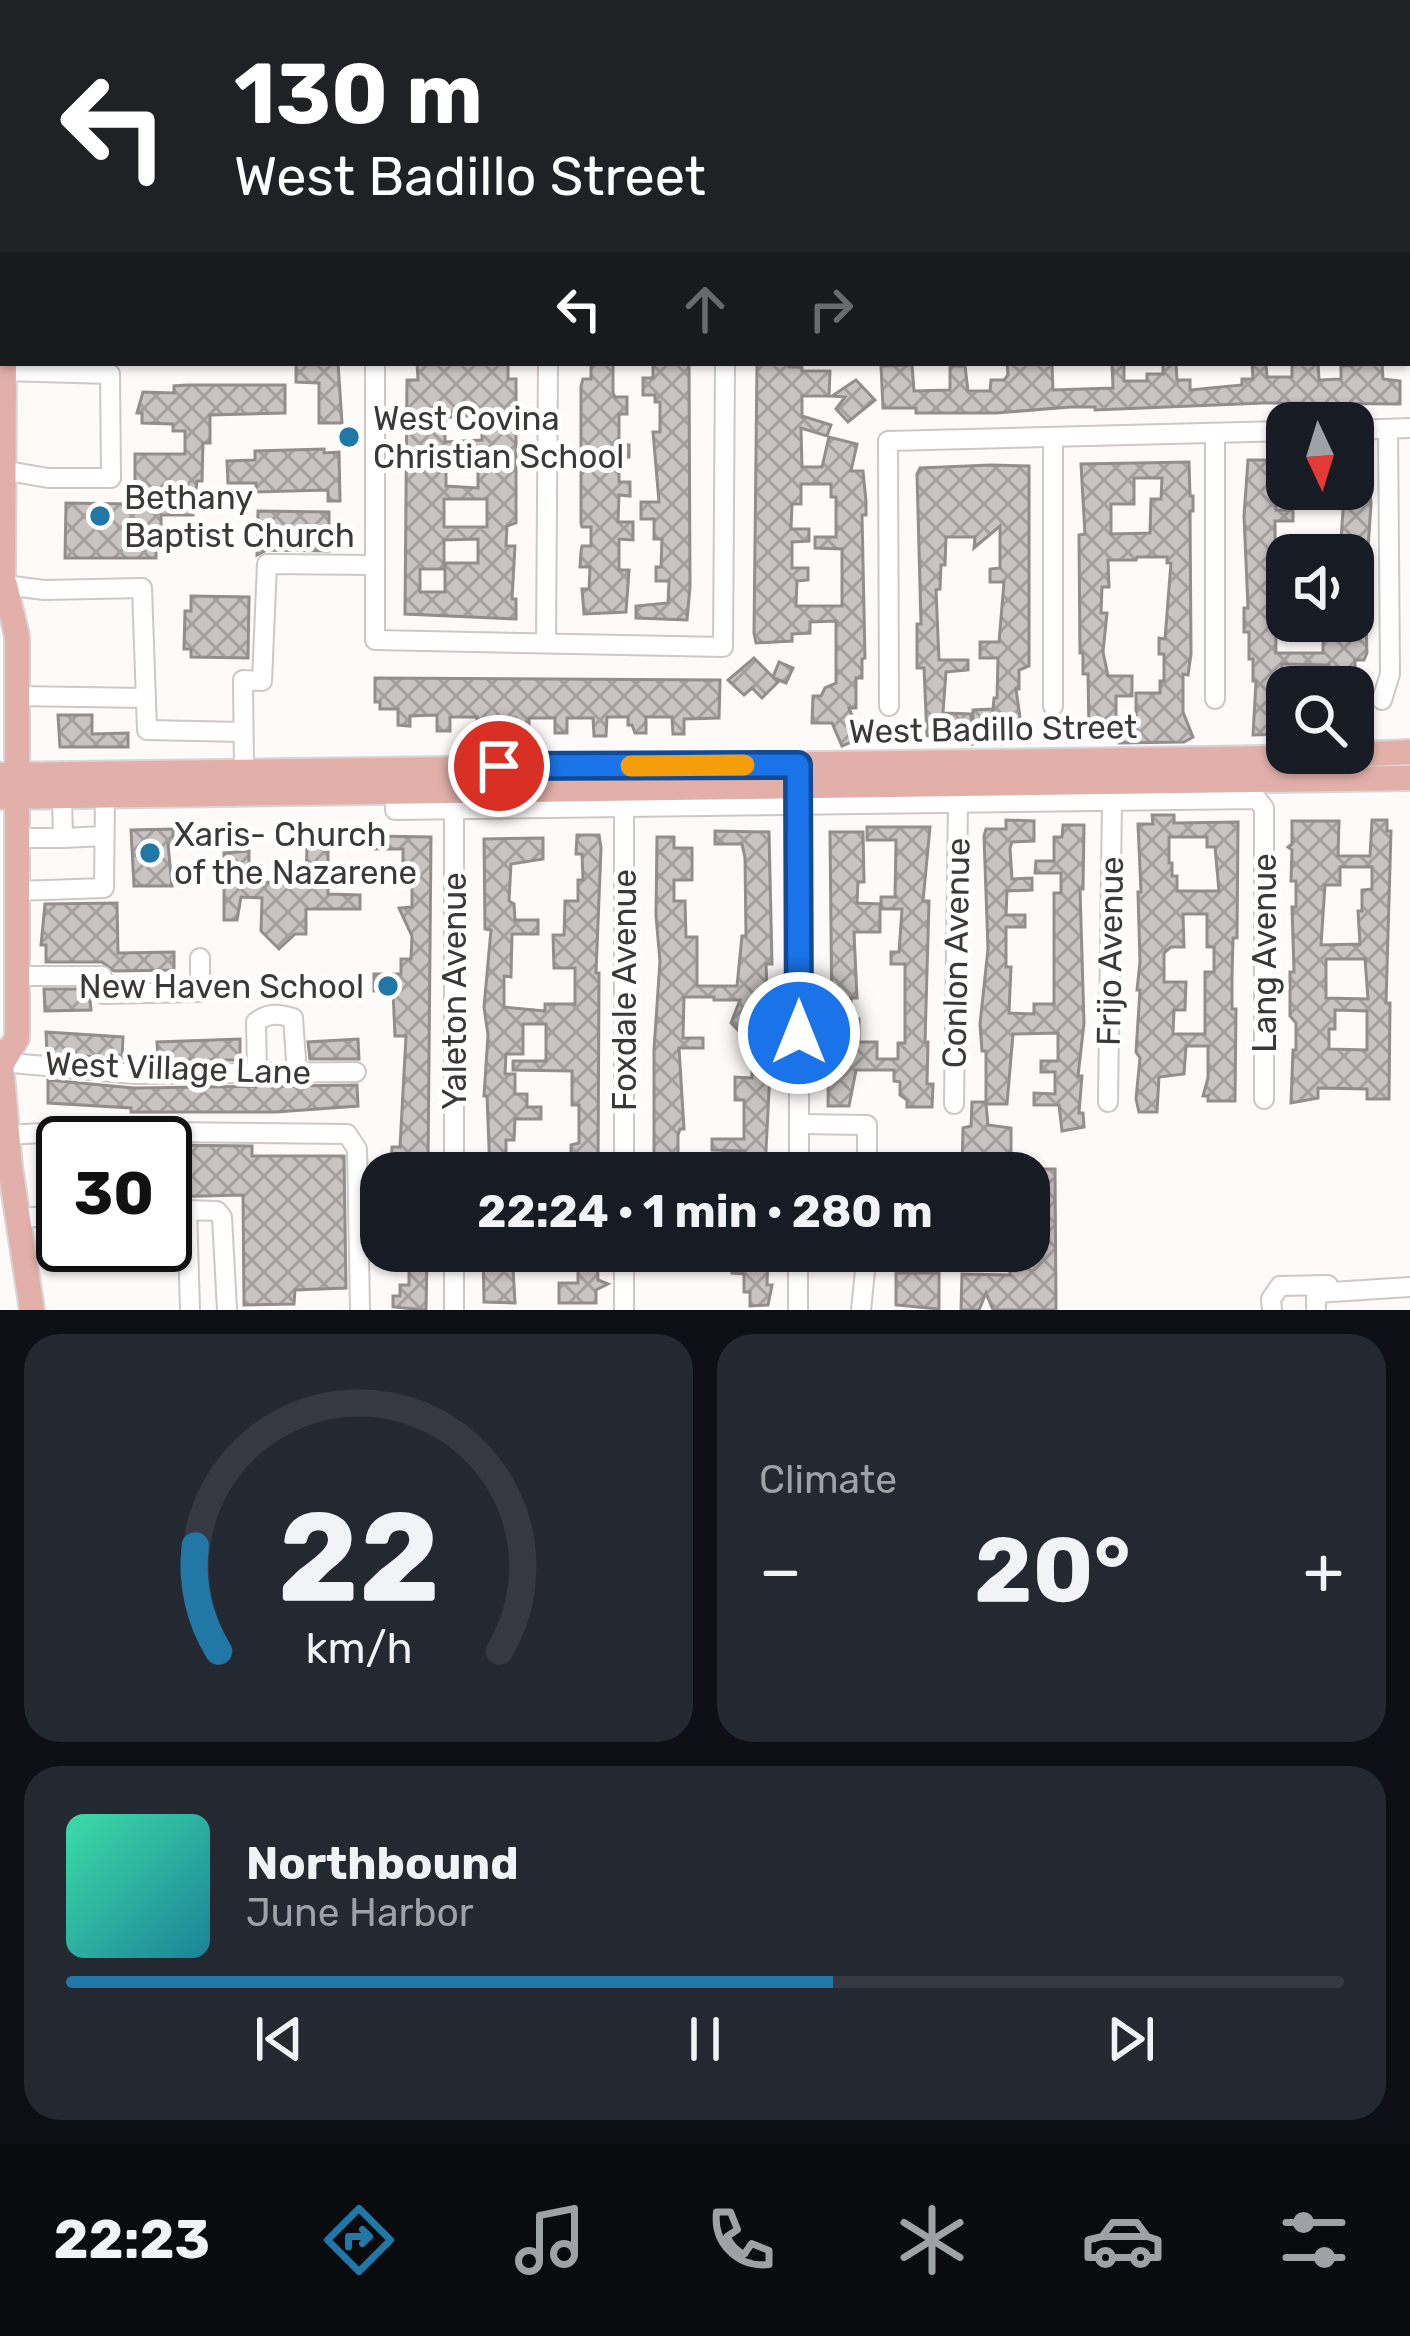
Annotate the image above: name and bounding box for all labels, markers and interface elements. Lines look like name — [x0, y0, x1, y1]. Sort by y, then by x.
text: 130 m — [234, 44, 483, 144]
icon: left — [36, 48, 192, 204]
text: West Badillo Street — [234, 145, 706, 209]
icon: left — [546, 276, 612, 342]
icon: ahead — [672, 276, 738, 342]
icon: right — [798, 276, 864, 342]
place label: West Covina Christian School — [373, 399, 624, 476]
north arrow — [1266, 402, 1374, 510]
map controls — [1266, 402, 1374, 774]
marker: West Covina Christian School — [336, 424, 362, 450]
place label: Bethany Baptist Church — [124, 478, 355, 555]
marker: Bethany Baptist Church — [87, 503, 113, 529]
button: sound — [1266, 534, 1374, 642]
button: search — [1266, 666, 1374, 774]
street label: West Badillo Street — [848, 707, 1138, 751]
pin — [448, 715, 550, 817]
icon: arrive — [466, 733, 532, 799]
place label: Xaris- Church of the Nazarene — [174, 815, 417, 892]
street label: Conlon Avenue — [934, 837, 978, 1069]
marker: Xaris- Church of the Nazarene — [137, 840, 163, 866]
street label: Lang Avenue — [1245, 853, 1284, 1053]
street label: Frijo Avenue — [1089, 856, 1131, 1046]
street label: Foxdale Avenue — [605, 869, 644, 1111]
street label: Yaleton Avenue — [435, 872, 474, 1110]
place label: New Haven School — [79, 967, 364, 1006]
position arrow — [736, 970, 862, 1096]
marker: New Haven School — [375, 973, 401, 999]
street label: West Village Lane — [44, 1044, 312, 1092]
speed limit sign: 30 — [36, 1116, 192, 1272]
text: 22:24 · 1 min · 280 m — [477, 1185, 933, 1238]
text: Climate — [759, 1457, 897, 1503]
text: 22 — [277, 1483, 440, 1631]
text: 20° — [974, 1517, 1131, 1624]
text: − — [759, 1531, 802, 1610]
text: + — [1303, 1531, 1344, 1610]
text: km/h — [305, 1623, 412, 1674]
text: Northbound — [246, 1837, 519, 1890]
text: June Harbor — [246, 1890, 474, 1936]
icon: previous — [246, 2006, 312, 2072]
icon: pause — [672, 2006, 738, 2072]
icon: next — [1098, 2006, 1164, 2072]
icon: directions — [317, 2198, 401, 2282]
icon: music — [508, 2198, 592, 2282]
icon: phone — [699, 2198, 783, 2282]
icon: climate — [890, 2198, 974, 2282]
icon: car — [1081, 2198, 1165, 2282]
icon: filters — [1272, 2198, 1356, 2282]
text: 22:23 — [54, 2208, 210, 2272]

